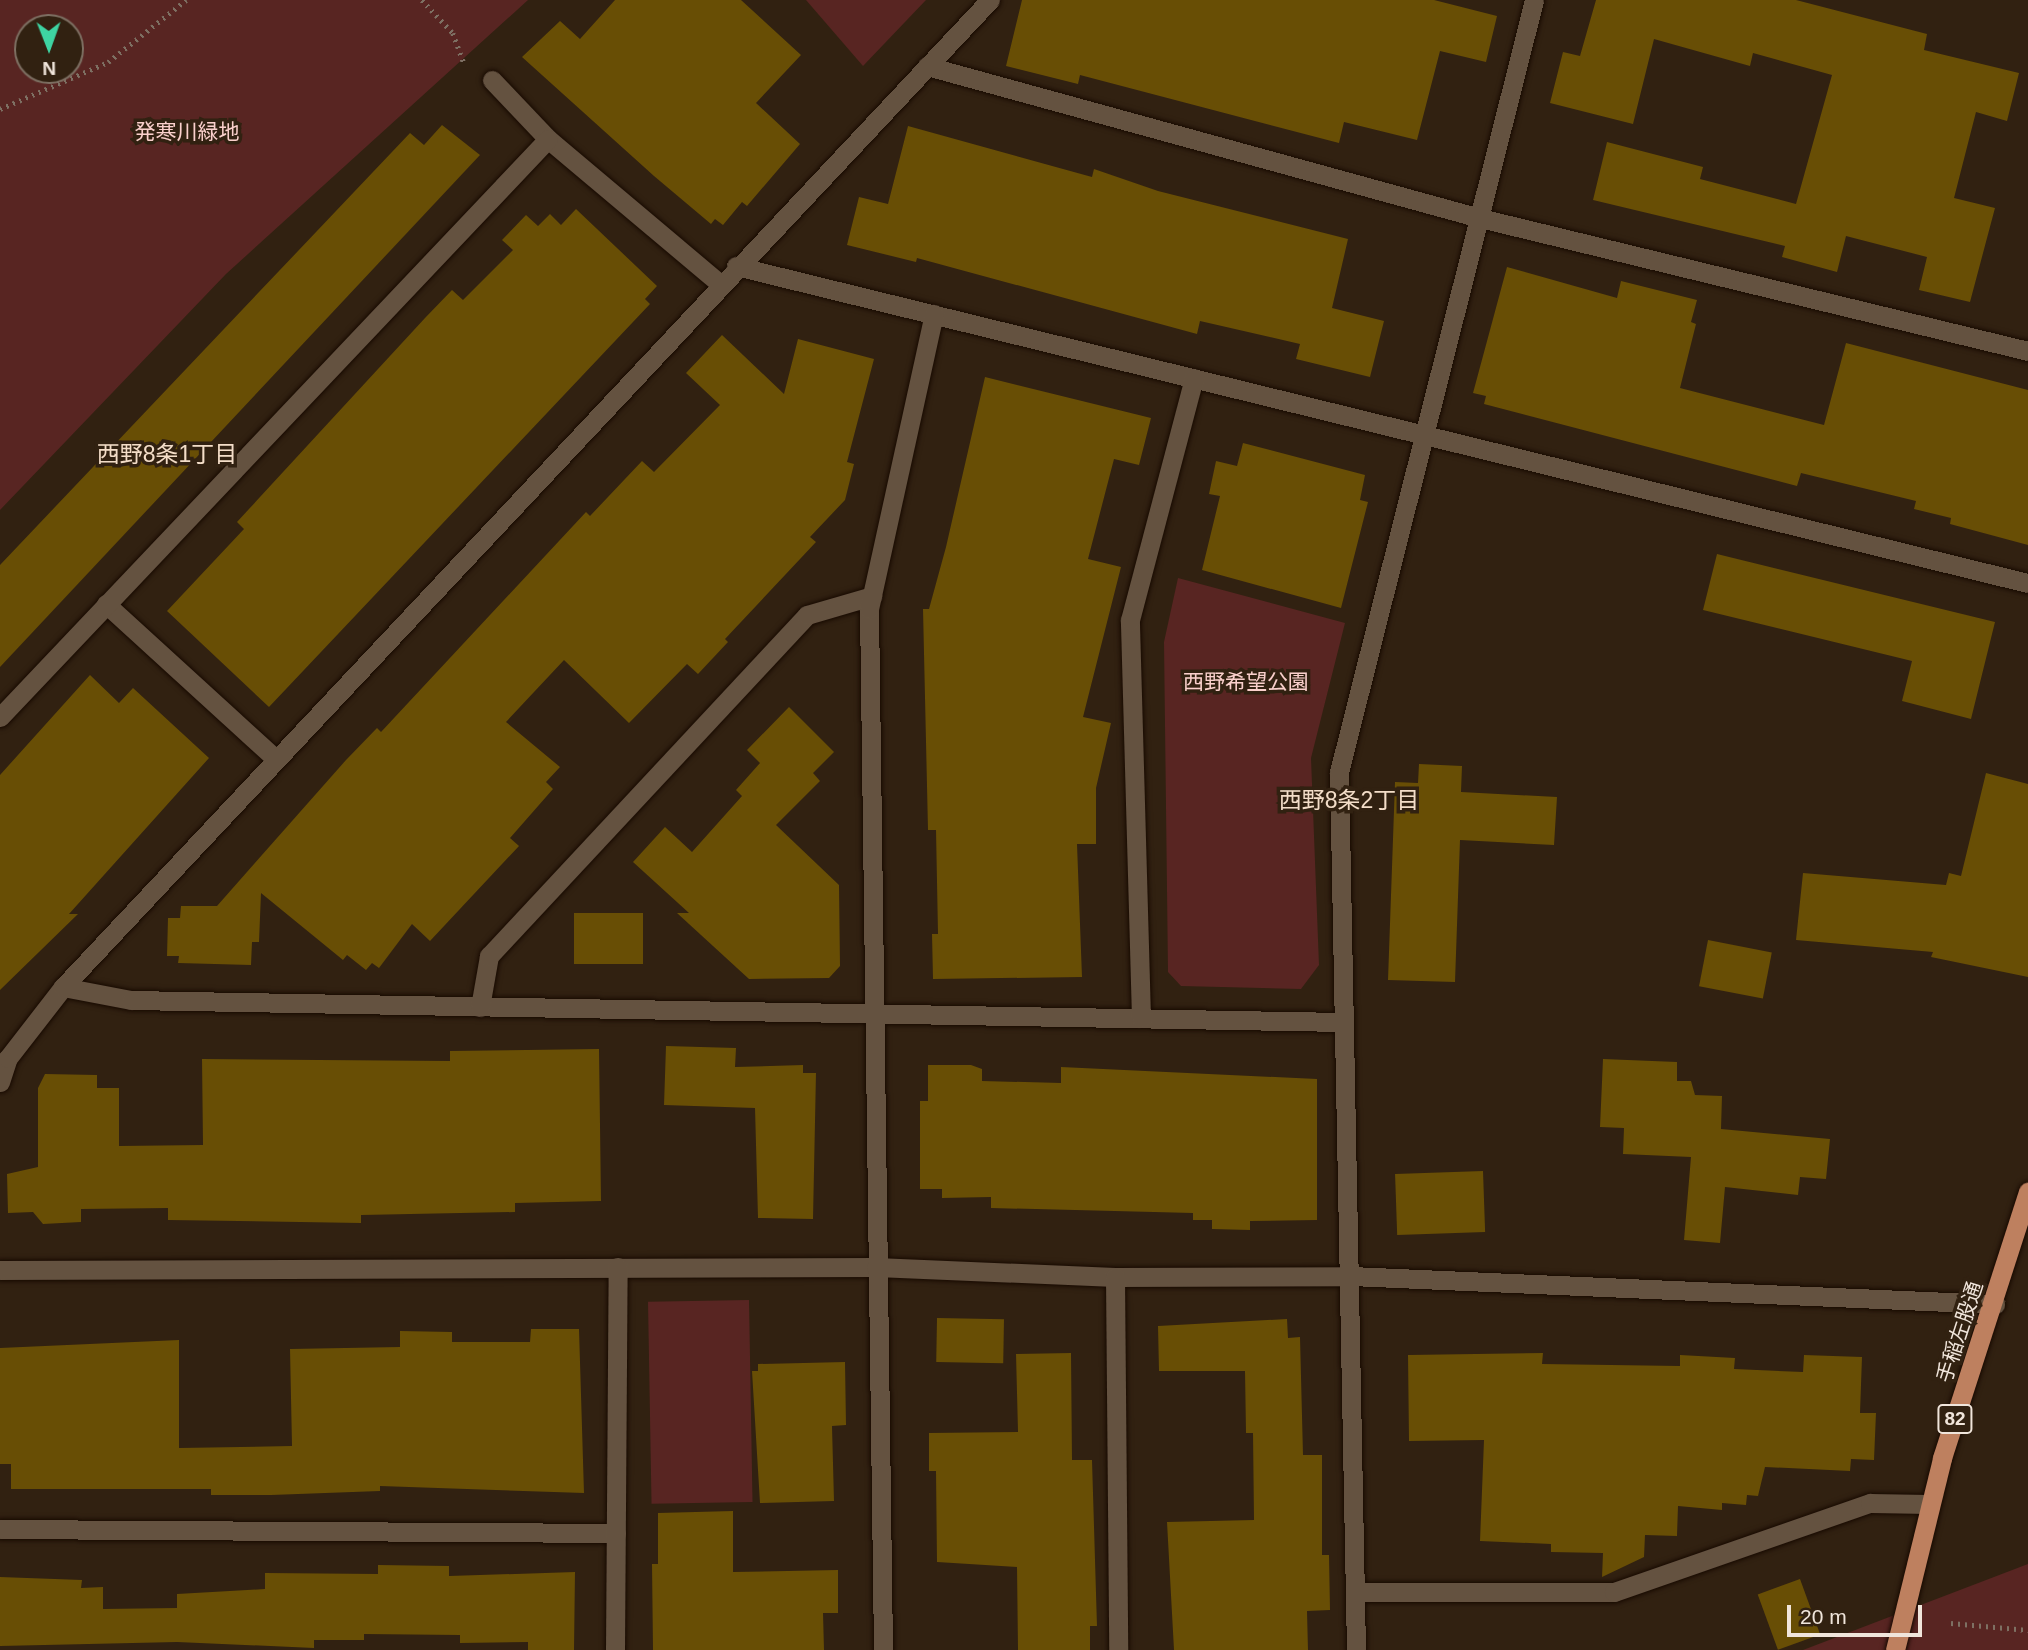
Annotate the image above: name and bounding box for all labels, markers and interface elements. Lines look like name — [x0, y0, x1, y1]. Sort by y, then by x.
north arrow — [14, 14, 84, 84]
text: N — [42, 58, 56, 79]
park label: 発寒川緑地 — [135, 119, 239, 145]
district label: 西野8条1丁目 — [97, 440, 237, 468]
park label: 西野希望公園 — [1183, 669, 1309, 695]
district label: 西野8条2丁目 — [1279, 786, 1419, 814]
street label: 手稲左股通 — [1932, 1278, 1988, 1386]
road number: 82 — [1936, 1404, 1974, 1434]
scale bar — [1790, 1590, 1925, 1634]
text: 20 m — [1800, 1605, 1847, 1628]

